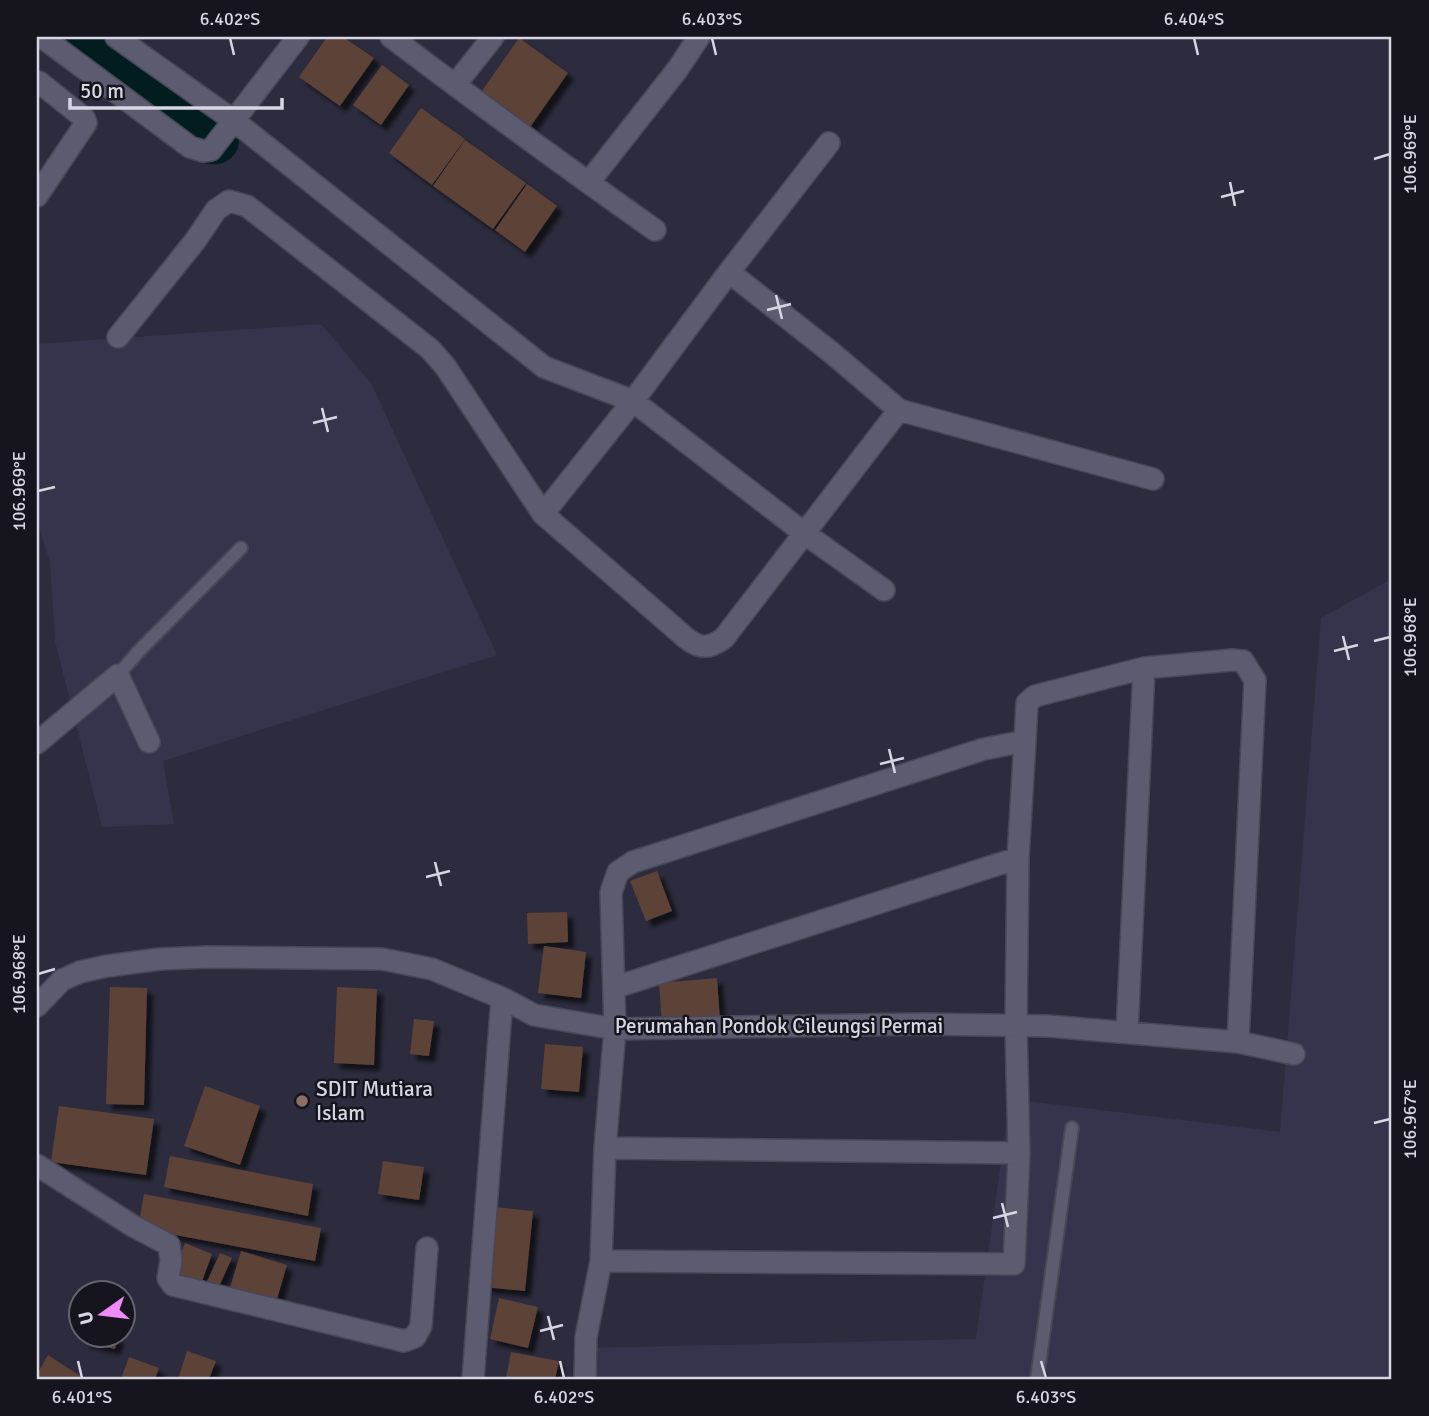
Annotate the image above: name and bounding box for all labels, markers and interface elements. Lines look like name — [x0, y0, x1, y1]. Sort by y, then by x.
text: 6.402°S — [200, 8, 260, 30]
text: 6.403°S — [682, 8, 742, 30]
text: 6.404°S — [1164, 8, 1224, 30]
scale bar — [70, 66, 282, 110]
text: 50 m — [80, 78, 124, 104]
text: 106.969°E — [1399, 114, 1421, 194]
text: 106.969°E — [8, 451, 30, 531]
text: 106.968°E — [1399, 597, 1421, 677]
text: 106.968°E — [8, 934, 30, 1014]
street label: Perumahan Pondok Cileungsi Permai — [615, 1013, 943, 1039]
place label: SDIT Mutiara Islam — [316, 1076, 433, 1126]
text: 106.967°E — [1399, 1079, 1421, 1159]
marker: SDIT Mutiara Islam — [294, 1093, 310, 1109]
north arrow — [66, 1280, 136, 1350]
text: U — [73, 1309, 100, 1327]
text: 6.401°S — [52, 1386, 112, 1408]
text: 6.402°S — [534, 1386, 594, 1408]
text: 6.403°S — [1016, 1386, 1076, 1408]

